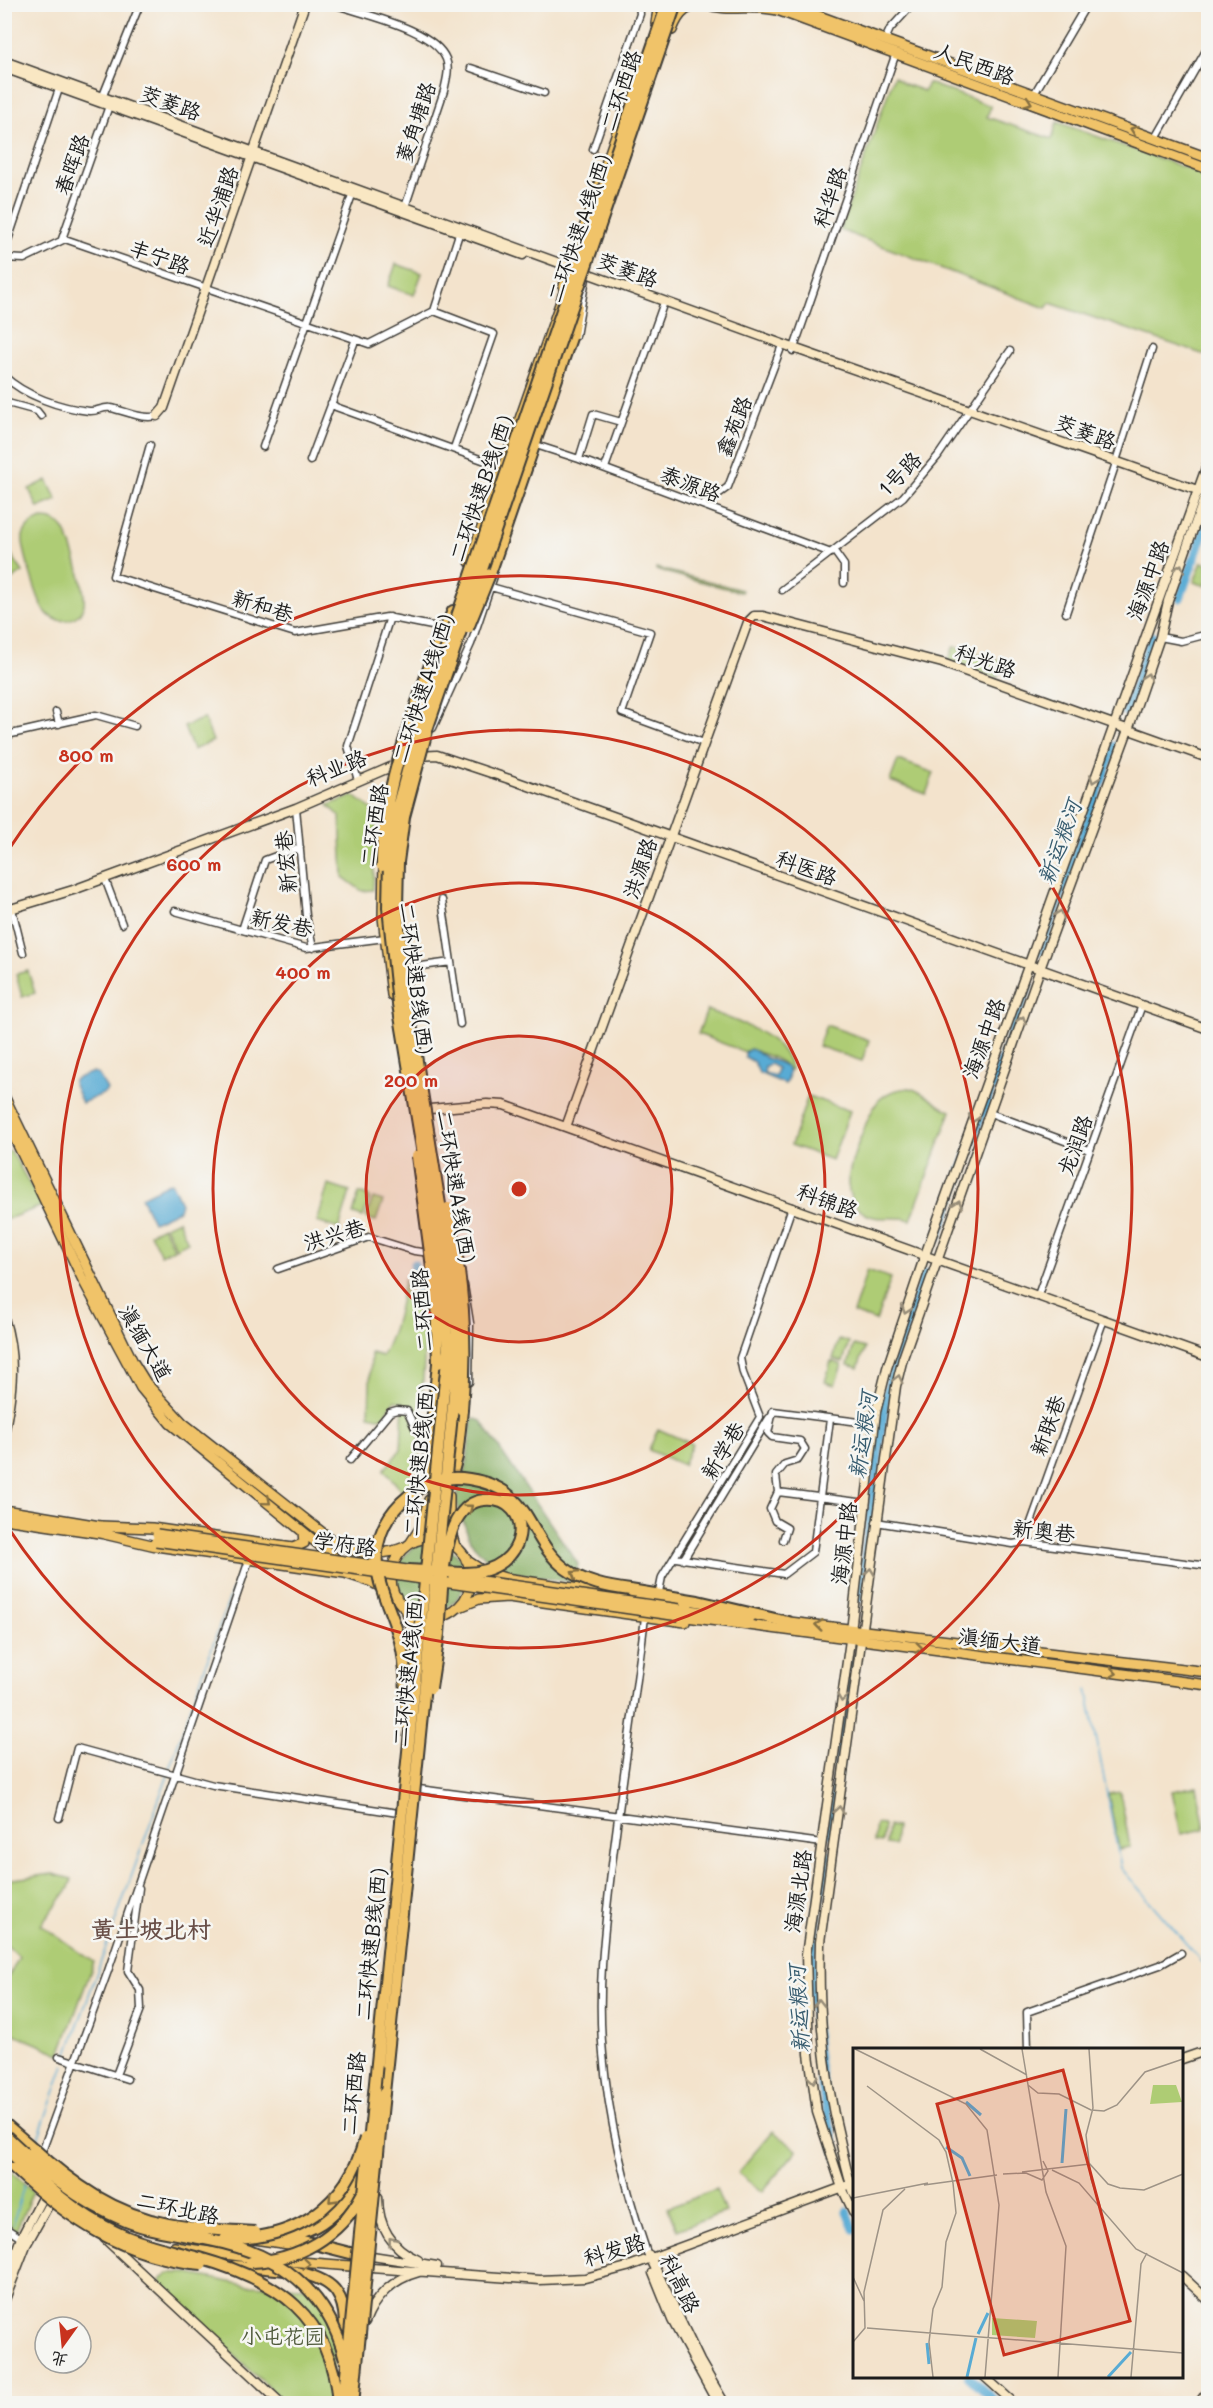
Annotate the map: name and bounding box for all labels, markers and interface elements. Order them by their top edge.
street label: 人民西路 [931,36,1019,90]
street label: 二环西路 [594,46,646,134]
street label: 菱角塘路 [389,78,441,166]
street label: 茭菱路 [137,79,205,125]
one-way arrow [1022,95,1033,107]
one-way arrow [1129,125,1140,138]
street label: 春晖路 [48,130,94,198]
street label: 二环快速A线(西) [540,150,616,306]
street label: 近华浦路 [191,162,243,250]
street label: 科华路 [806,163,852,231]
street label: 丰宁路 [126,233,194,279]
street label: 茭菱路 [594,246,662,292]
street label: 鑫苑路 [709,392,757,460]
street label: 茭菱路 [1052,408,1120,454]
street label: 二环快速B线(西) [442,411,518,565]
street label: 1号路 [871,445,927,501]
street label: 泰源路 [657,459,725,507]
street label: 海源中路 [1120,536,1174,624]
one-way arrow [1172,563,1185,574]
street label: 新和巷 [229,583,297,627]
street label: 二环快速A线(西) [385,610,459,766]
street label: 科光路 [952,637,1020,683]
one-way arrow [1139,672,1152,683]
text: 800 m [58,743,114,767]
street label: 科业路 [302,743,370,791]
one-way arrow [1089,773,1102,784]
street label: 二环西路 [353,781,393,869]
water label: 新运粮河 [1030,793,1089,888]
street label: 新宏巷 [269,829,301,895]
street label: 洪源路 [616,834,662,902]
street label: 科医路 [773,844,841,890]
text: 600 m [167,852,221,876]
street label: 二环快速B线(西) [394,900,440,1056]
street label: 新发巷 [248,902,316,942]
one-way arrow [1053,909,1066,920]
text: 400 m [275,960,331,984]
street label: 海源中路 [956,994,1010,1082]
one-way arrow [1015,1015,1028,1026]
text: 200 m [384,1068,438,1092]
street label: 二环快速A线(西) [432,1107,482,1265]
street label: 龙润路 [1051,1111,1097,1179]
one-way arrow [968,1113,981,1123]
street label: 科锦路 [794,1177,862,1223]
centre of rings [509,1179,529,1199]
one-way arrow [950,1199,963,1210]
street label: 洪兴巷 [300,1212,368,1256]
street label: 二环西路 [405,1267,437,1353]
street label: 滇缅大道 [113,1299,179,1385]
one-way arrow [901,1304,914,1315]
one-way arrow [890,1374,903,1384]
street label: 二环快速B线(西) [397,1382,439,1538]
water label: 新运粮河 [842,1386,883,1481]
street label: 新联巷 [1024,1391,1070,1459]
street label: 新学巷 [694,1416,750,1484]
one-way arrow [260,1494,271,1505]
street label: 海源中路 [824,1500,862,1586]
one-way arrow [462,1504,473,1515]
street label: 新奥巷 [1011,1513,1077,1547]
street label: 学府路 [312,1525,378,1561]
one-way arrow [863,1568,875,1577]
one-way arrow [571,1570,581,1581]
street label: 二环快速A线(西) [385,1592,429,1748]
one-way arrow [815,1619,824,1632]
street label: 滇缅大道 [957,1621,1043,1659]
one-way arrow [915,1641,924,1654]
one-way arrow [1108,1666,1117,1678]
one-way arrow [836,1693,848,1703]
one-way arrow [832,1805,844,1814]
street label: 海源北路 [778,1848,816,1934]
street label: 二环快速B线(西) [349,1866,391,2022]
district label: 黄土坡北村 [91,1913,211,1944]
water label: 新运粮河 [781,1961,815,2054]
one-way arrow [813,1999,825,2008]
inset map [853,2048,1183,2378]
street label: 二环西路 [334,2050,370,2136]
one-way arrow [806,2074,818,2084]
street label: 二环北路 [134,2185,222,2229]
one-way arrow [329,2192,340,2203]
street label: 科发路 [580,2227,648,2271]
one-way arrow [389,2237,400,2248]
street label: 科高路 [655,2249,707,2317]
one-way arrow [303,2257,312,2270]
north arrow [33,2315,93,2375]
park label: 小屯花园 [241,2322,325,2349]
text: 北 [49,2348,69,2372]

